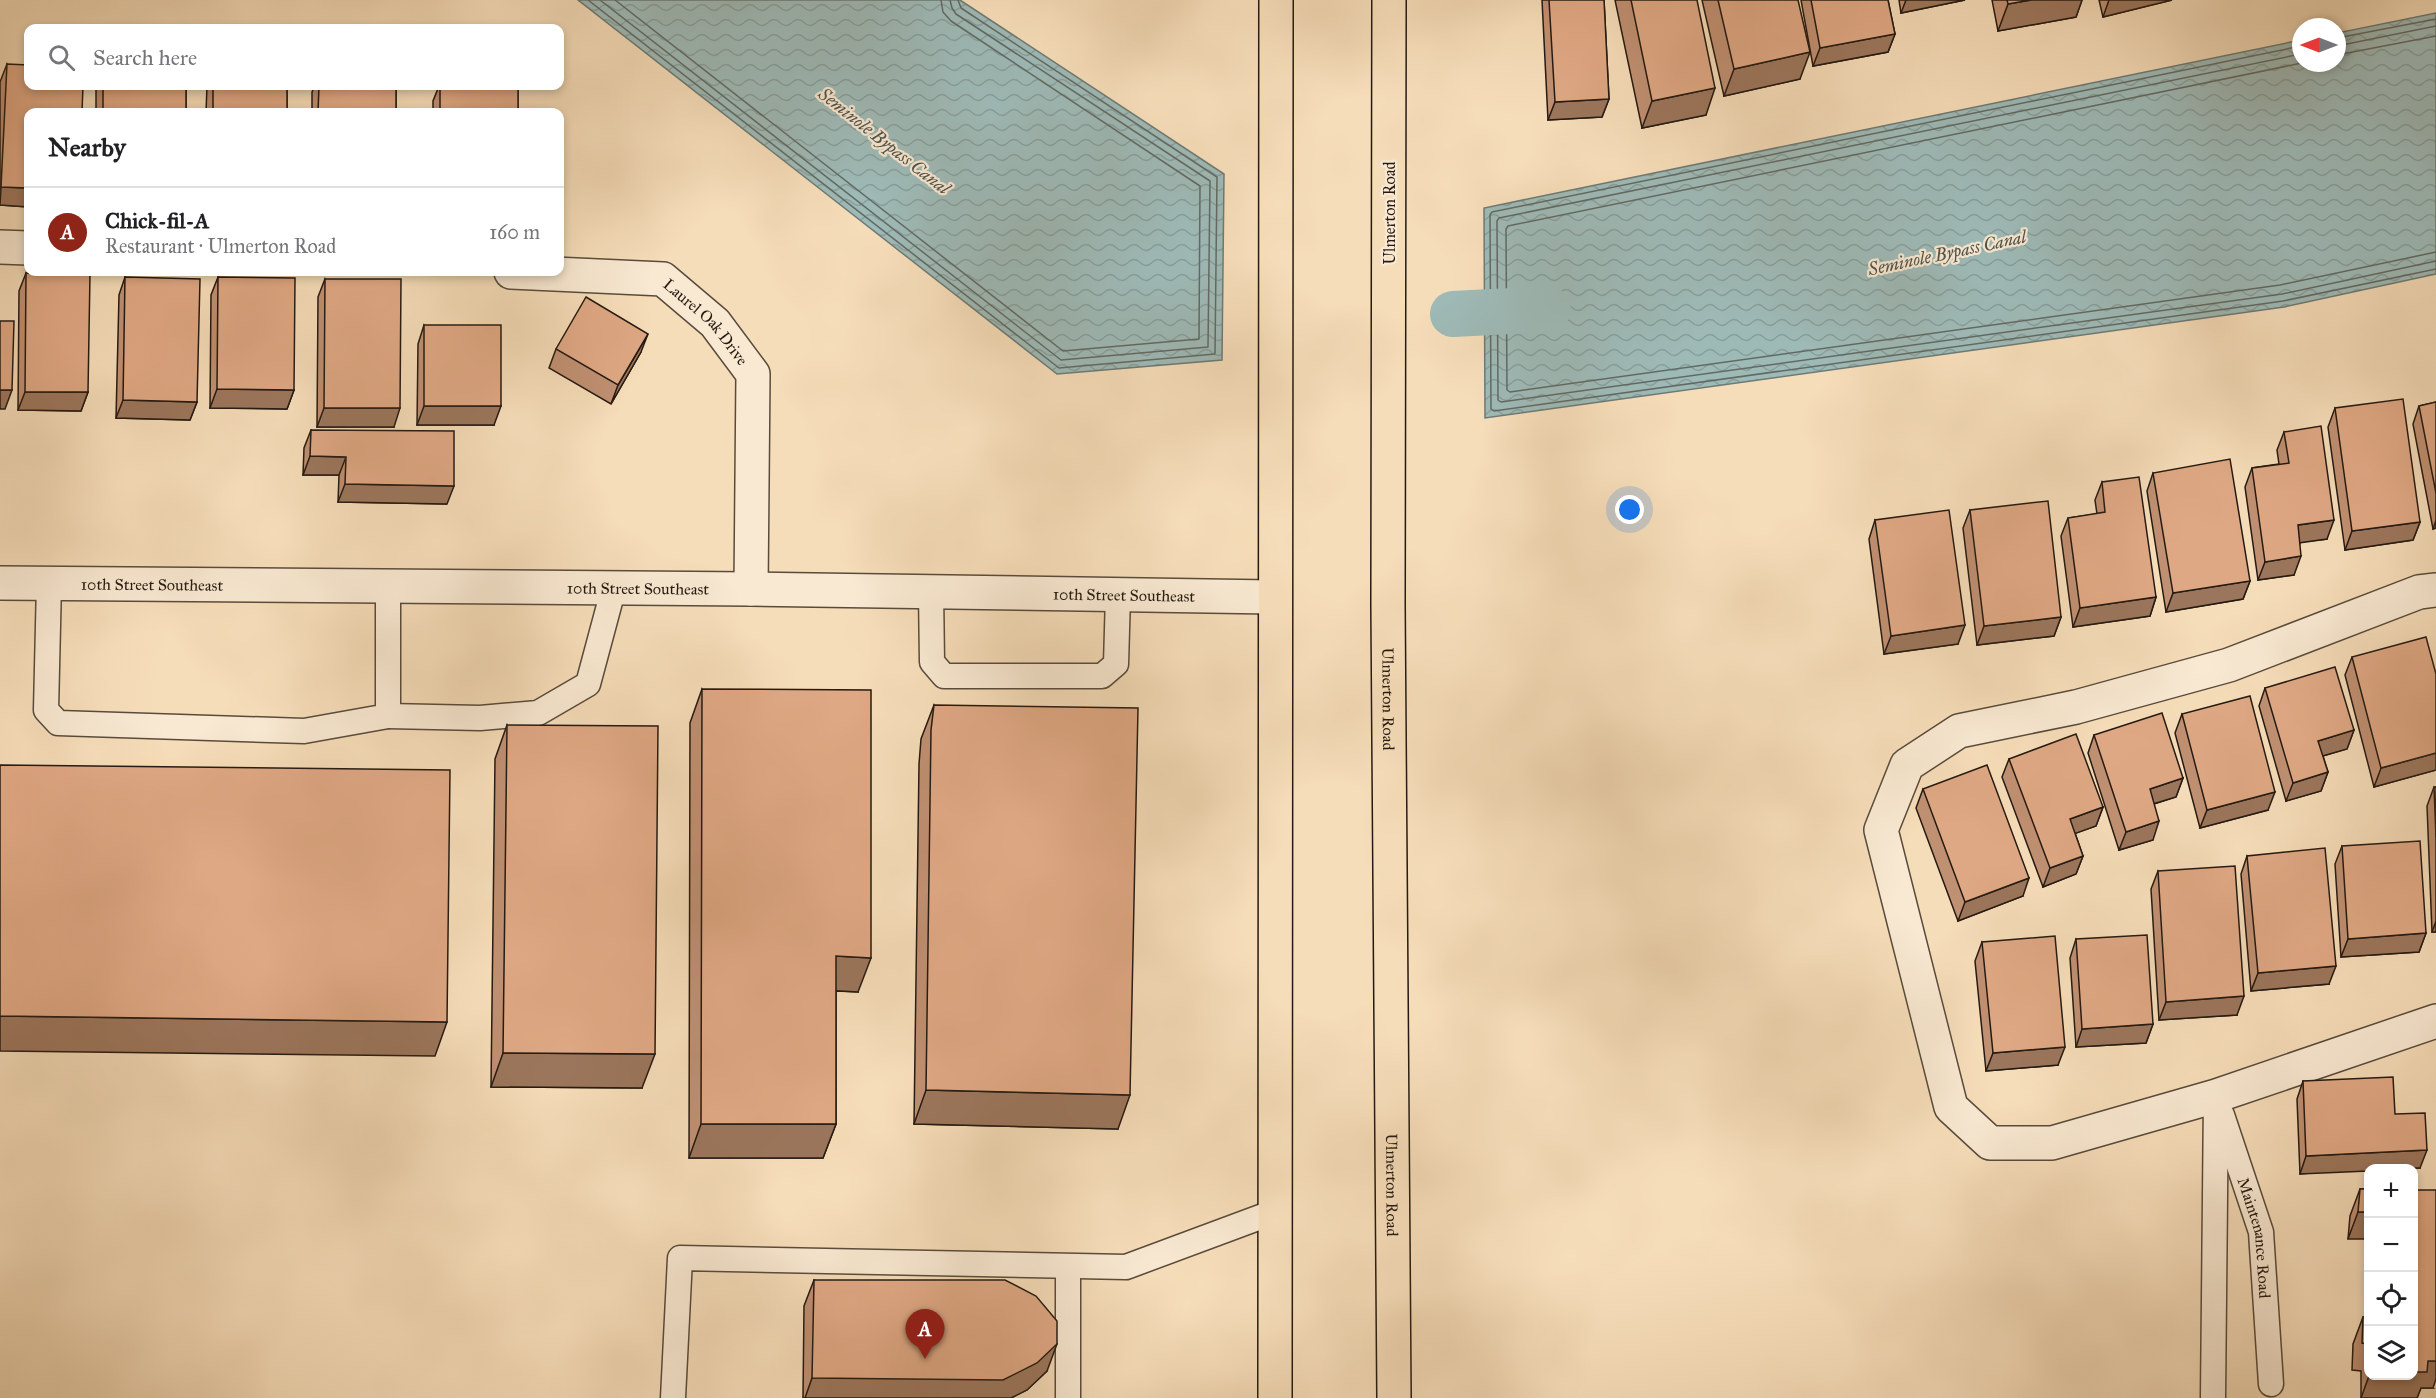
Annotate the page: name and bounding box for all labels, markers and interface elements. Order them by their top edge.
north arrow [2292,18,2346,72]
search box [24,24,564,90]
icon: search [45,41,78,74]
text: Search here [93,44,197,71]
water label: Seminole Bypass Canal [812,82,956,201]
text: Nearby [48,131,126,163]
street label: Ulmerton Road [1380,161,1399,265]
text: Chick-fil-A [105,207,209,234]
text: A [61,220,74,244]
text: 160 m [489,220,540,244]
water label: Seminole Bypass Canal [1865,225,2030,282]
text: Restaurant · Ulmerton Road [105,234,336,258]
street label: Laurel Oak Drive [659,274,752,369]
your location [1615,495,1644,524]
street label: 10th Street Southeast [81,575,224,595]
street label: 10th Street Southeast [567,579,709,599]
street label: 10th Street Southeast [1053,585,1195,606]
street label: Ulmerton Road [1378,647,1398,751]
street label: Ulmerton Road [1382,1133,1402,1237]
map controls [2364,1164,2418,1380]
button: + [2364,1164,2418,1218]
street label: Maintenance Road [2233,1175,2274,1299]
button: − [2364,1218,2418,1272]
button: locate [2364,1272,2418,1326]
pin: A [906,1310,944,1359]
button: layers [2364,1326,2418,1380]

